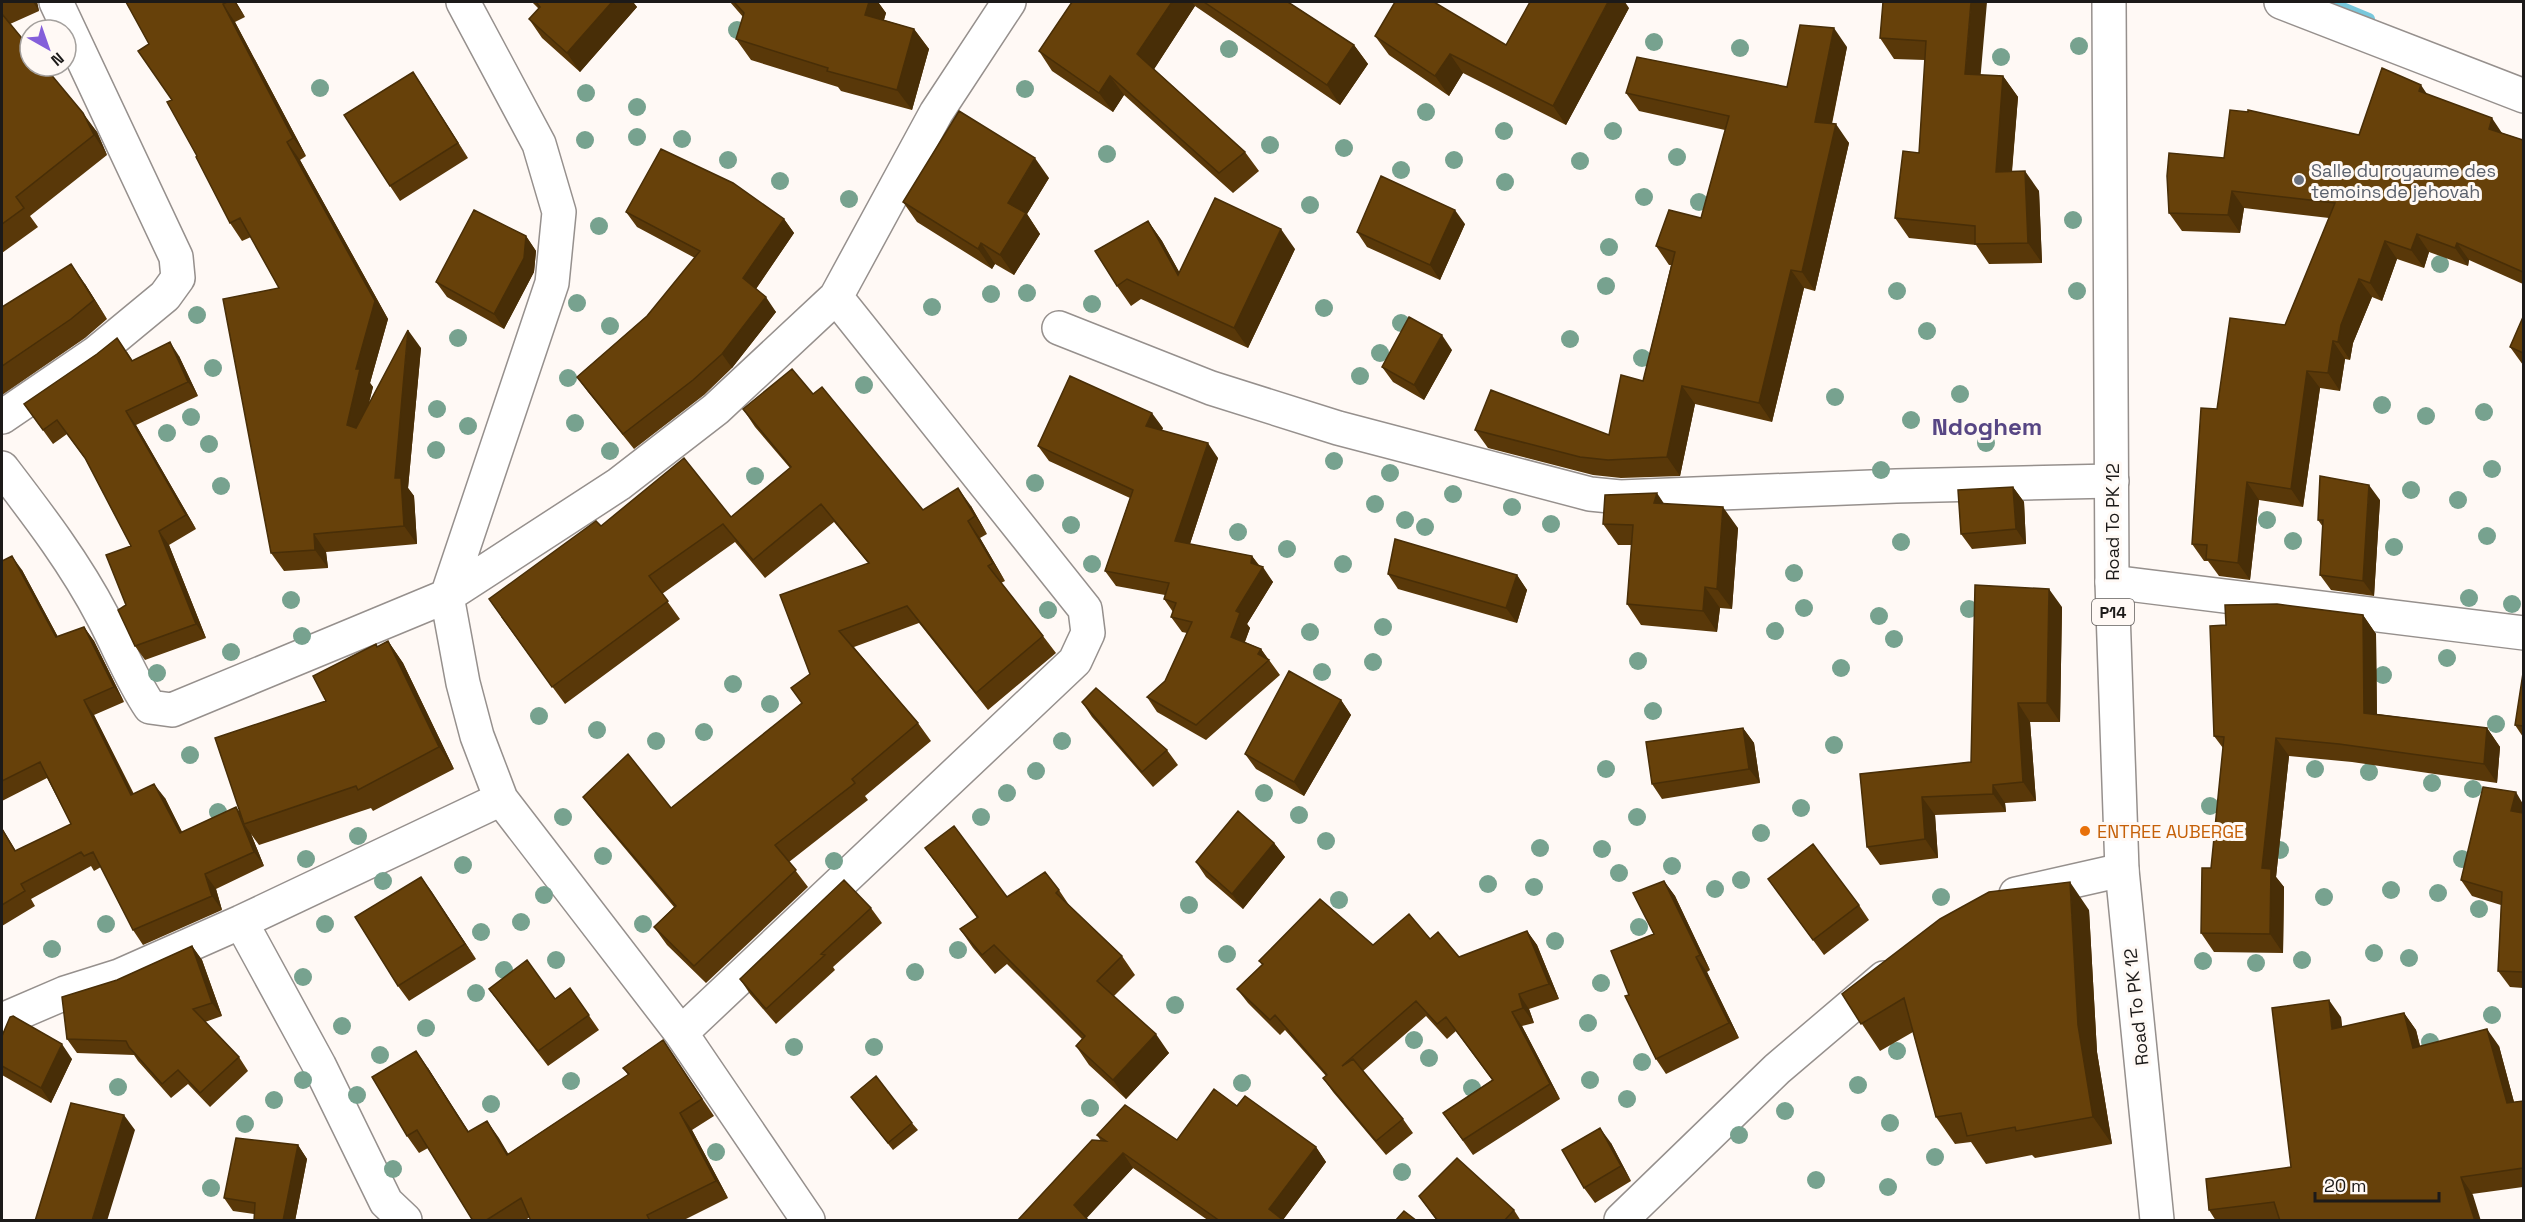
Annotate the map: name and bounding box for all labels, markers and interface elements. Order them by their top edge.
north arrow [18,18,78,78]
text: N [46,48,68,71]
place label: Salle du royaume des temoins de jehovah [2311,159,2496,203]
marker: Salle du royaume des temoins de jehovah [2292,173,2306,187]
district label: Ndoghem [1932,411,2042,442]
street label: Road To PK 12 [2101,463,2124,581]
road number: P14 [2092,599,2134,625]
place label: ENTREE AUBERGE [2097,820,2244,843]
marker: ENTREE AUBERGE [2078,824,2092,838]
street label: Road To PK 12 [2118,947,2154,1067]
scale bar [2315,1165,2440,1203]
text: 20 m [2324,1174,2367,1197]

